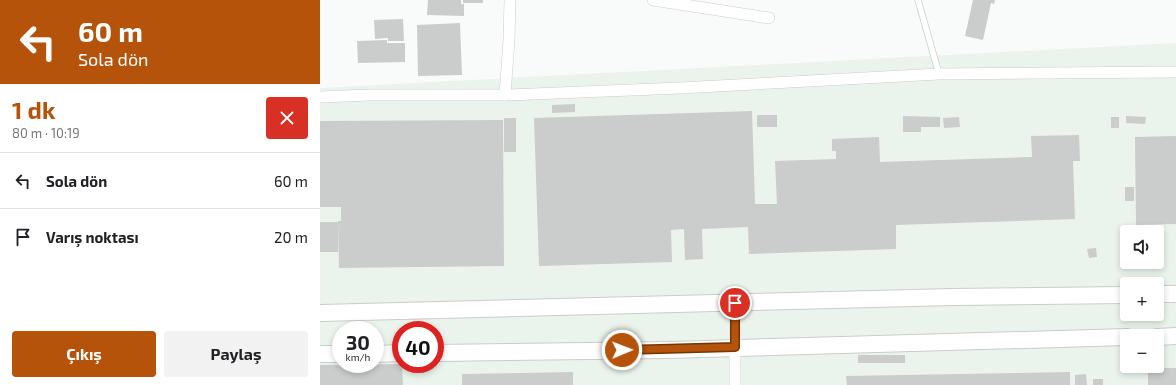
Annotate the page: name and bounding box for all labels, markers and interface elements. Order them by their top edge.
text: 60 m [78,14,143,48]
icon: left [12,16,64,68]
text: Sola dön [78,48,149,70]
text: 1 dk [12,95,55,124]
button: close [266,97,308,139]
text: 80 m · 10:19 [12,125,80,141]
icon: left [12,170,34,192]
text: Sola dön [46,172,107,190]
text: 60 m [274,172,308,190]
map controls [1120,225,1164,373]
button: sound [1120,225,1164,269]
icon: arrive [12,226,34,248]
text: Varış noktası [46,228,139,246]
text: 20 m [274,228,308,246]
button: + [1120,277,1164,321]
pin [718,286,752,320]
icon: arrive [724,292,746,314]
speed limit sign: 40 [392,321,444,373]
position arrow [601,329,643,371]
button: − [1120,329,1164,373]
text: 30 [346,330,370,354]
button: Çıkış [12,331,156,377]
button: Paylaş [164,331,308,377]
text: km/h [346,351,370,363]

